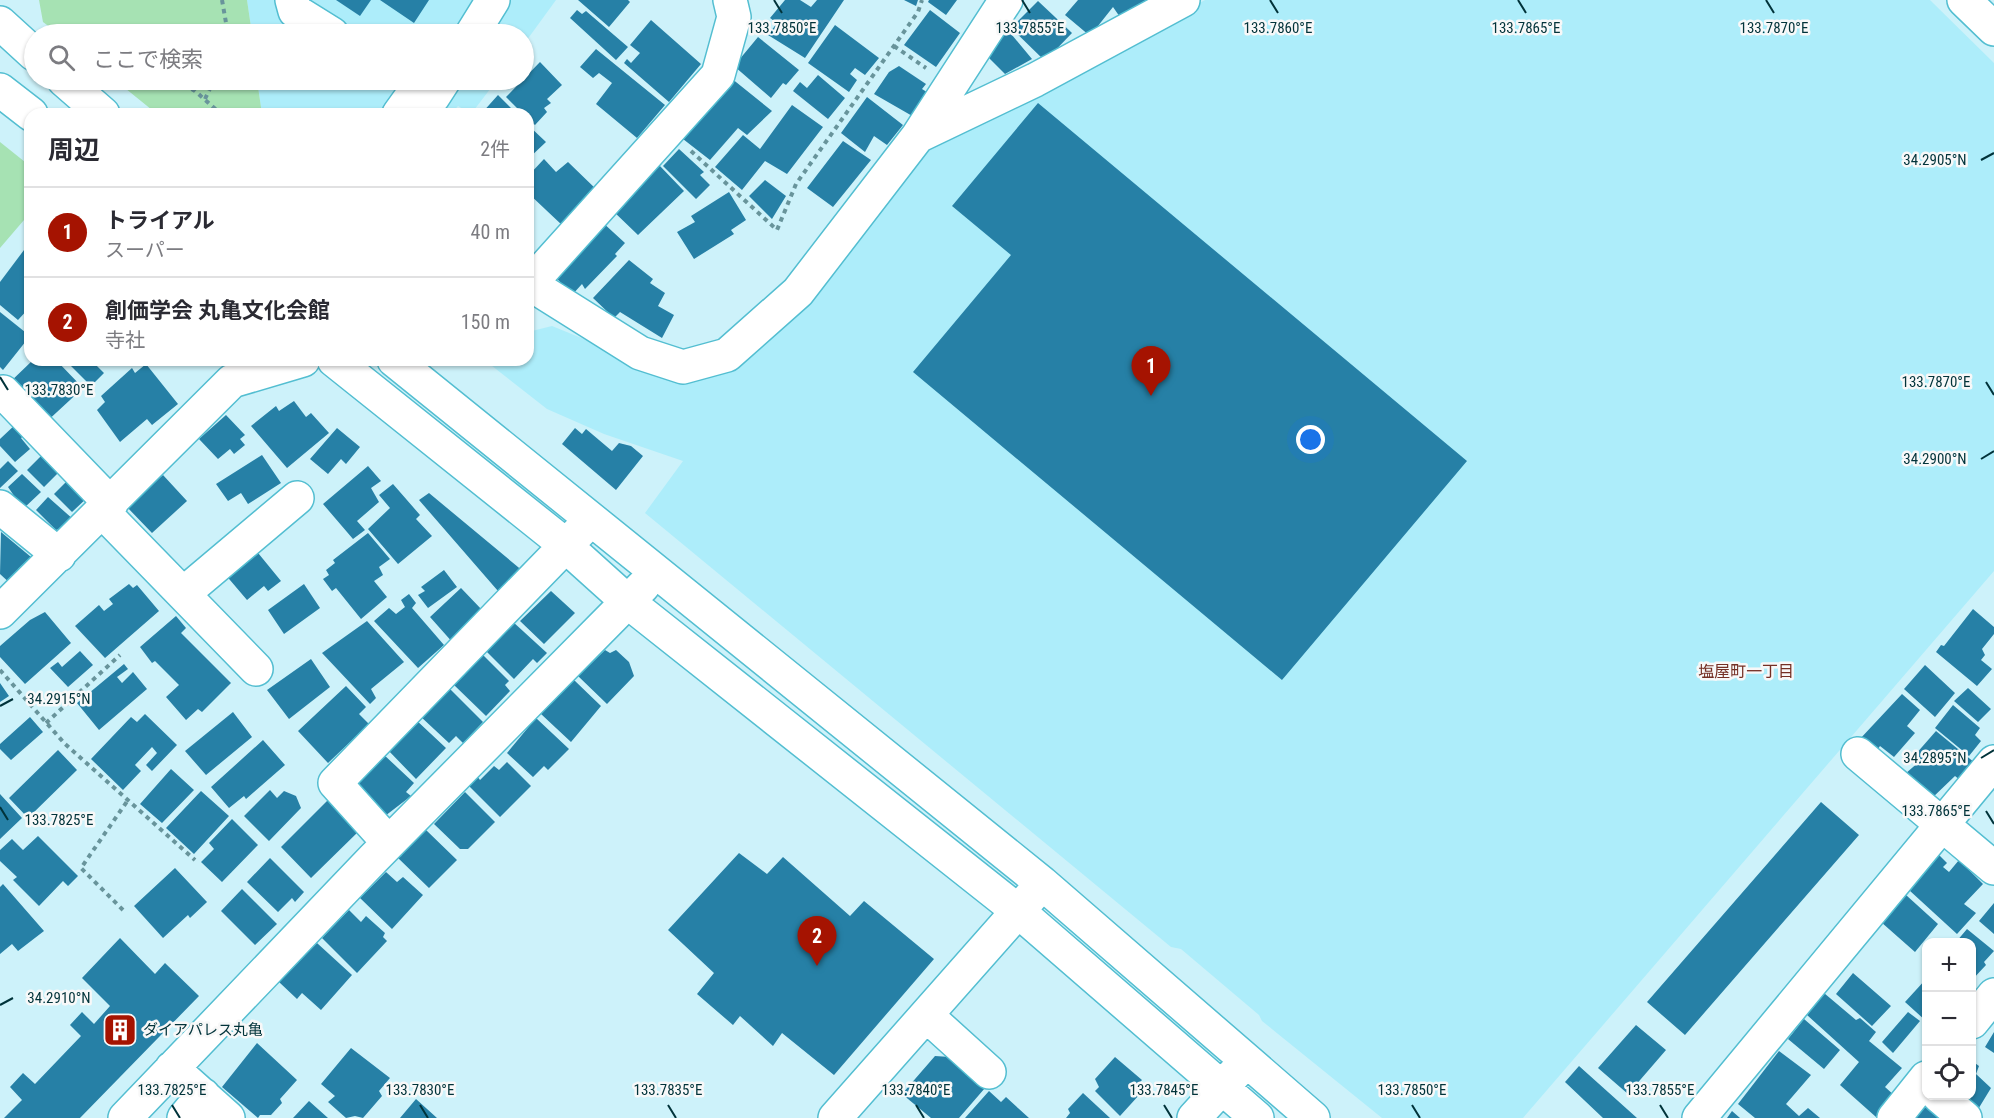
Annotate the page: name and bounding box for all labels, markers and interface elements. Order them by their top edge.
text: 133.7850°E [748,19,816,37]
text: 133.7855°E [996,19,1064,37]
text: 133.7860°E [1244,19,1312,37]
text: 133.7865°E [1492,19,1560,37]
text: 133.7870°E [1740,19,1808,37]
search box [24,24,534,90]
icon: search [45,41,78,74]
text: ここで検索 [93,47,203,72]
text: 周辺 [48,135,100,165]
text: 2件 [480,137,510,161]
text: 34.2905°N [1903,151,1967,169]
text: トライアル [105,208,215,233]
text: 1 [62,220,73,244]
text: 40 m [471,220,510,244]
text: スーパー [105,238,185,262]
text: 創価学会 丸亀文化会館 [105,298,330,323]
text: 2 [62,310,73,334]
text: 150 m [461,310,510,334]
text: 寺社 [105,328,145,352]
pin: 1 [1132,346,1170,396]
text: 133.7870°E [1902,373,1970,391]
text: 133.7830°E [25,381,93,399]
your location [1296,425,1325,454]
text: 34.2900°N [1903,450,1967,468]
district label: 塩屋町一丁目 [1698,662,1794,681]
text: 34.2915°N [27,690,91,708]
text: 34.2895°N [1903,749,1967,767]
text: 133.7865°E [1902,802,1970,820]
text: 133.7825°E [25,811,93,829]
pin: 2 [798,916,836,966]
map controls [1922,938,1976,1100]
button: + [1922,938,1976,992]
text: 34.2910°N [27,989,91,1007]
button: − [1922,992,1976,1046]
building icon: ダイアパレス丸亀 [102,1012,138,1048]
place label: ダイアパレス丸亀 [143,1021,263,1039]
button: locate [1922,1046,1976,1100]
text: 133.7825°E [138,1081,206,1099]
text: 133.7830°E [386,1081,454,1099]
text: 133.7835°E [634,1081,702,1099]
text: 133.7840°E [882,1081,950,1099]
text: 133.7845°E [1130,1081,1198,1099]
text: 133.7850°E [1378,1081,1446,1099]
text: 133.7855°E [1626,1081,1694,1099]

